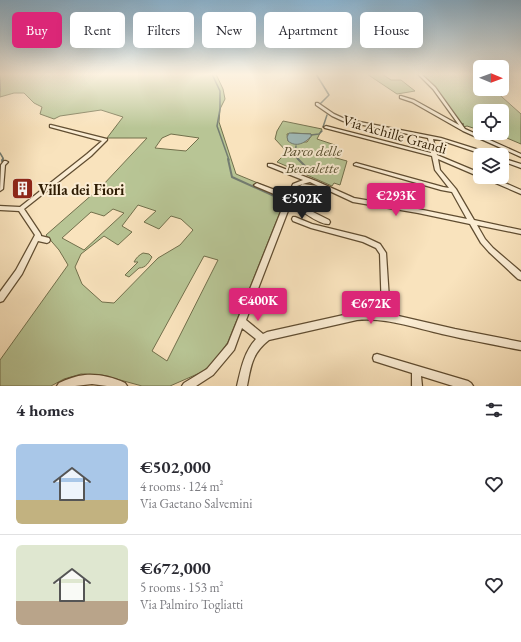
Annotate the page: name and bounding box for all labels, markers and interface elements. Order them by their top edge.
chip: Buy [12,12,62,48]
chip: Rent [70,12,125,48]
chip: Filters [133,12,194,48]
chip: New [202,12,256,48]
chip: Apartment [264,12,352,48]
chip: House [360,12,423,48]
north arrow [473,60,509,96]
map controls [473,60,509,184]
button: locate [473,104,509,140]
street label: Via Achille Grandi [341,110,450,158]
park label: Parco delle Beccalette [282,141,343,177]
button: layers [473,148,509,184]
building icon: Villa dei Fiori [9,176,35,202]
place label: Villa dei Fiori [38,180,125,199]
pin: €293K [368,183,424,217]
pin: €502K [274,186,330,220]
text: €293K [376,187,416,204]
text: €502K [282,190,322,207]
pin: €400K [230,288,286,322]
pin: €672K [343,291,399,325]
text: €400K [238,292,278,309]
text: €672K [351,295,391,312]
text: 4 homes [16,399,74,421]
icon: filters [483,399,505,421]
text: €502,000 [140,456,211,478]
icon: home [48,460,96,508]
icon: heart [483,473,505,495]
text: 4 rooms · 124 m² [140,478,224,495]
text: Via Gaetano Salvemini [140,495,253,512]
text: €672,000 [140,557,211,579]
icon: home [48,561,96,609]
icon: heart [483,574,505,596]
text: 5 rooms · 153 m² [140,579,224,596]
text: Via Palmiro Togliatti [140,596,243,613]

